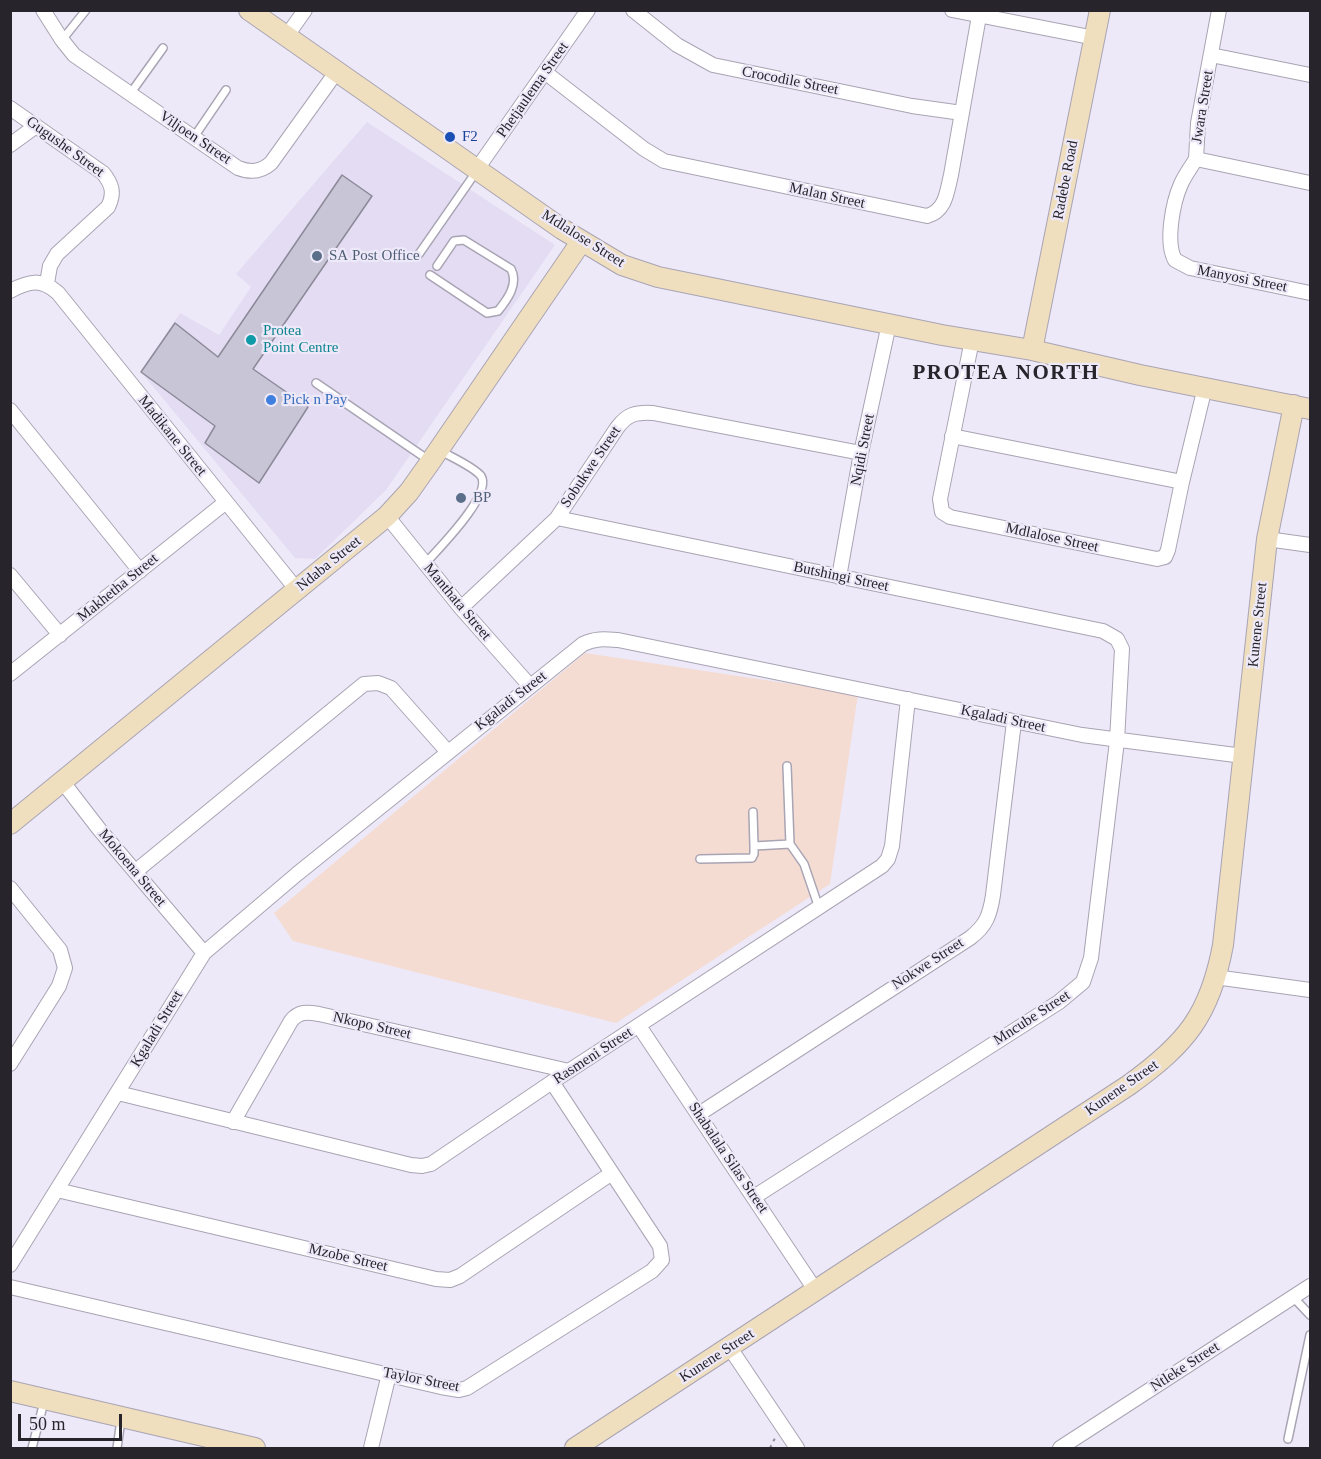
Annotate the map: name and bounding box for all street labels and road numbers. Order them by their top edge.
street label: Phetjaulema Street [493,39,573,141]
street label: Crocodile Street [740,63,840,99]
street label: Jwara Street [1188,69,1218,145]
street label: Viljoen Street [156,107,234,169]
street label: Gugushe Street [22,113,108,181]
street label: Radebe Road [1049,139,1083,221]
street label: Malan Street [787,179,867,213]
street label: Mdlalose Street [538,206,628,272]
street label: Manyosi Street [1196,261,1288,297]
street label: Madikane Street [134,392,210,480]
street label: Nqidi Street [847,412,879,488]
street label: Sobukwe Street [557,423,625,511]
street label: Mdlalose Street [1004,519,1100,557]
street label: Ndaba Street [293,532,365,596]
street label: Makhetha Street [74,550,162,626]
street label: Butshingi Street [792,558,890,596]
street label: Manthata Street [419,560,495,644]
street label: Kunene Street [1245,582,1271,668]
street label: Kgaladi Street [471,667,551,735]
street label: Kgaladi Street [959,701,1047,737]
street label: Mokoena Street [94,826,170,910]
street label: Nokwe Street [889,934,967,994]
street label: Kgaladi Street [127,987,187,1071]
street label: Mncube Street [990,987,1074,1049]
street label: Nkopo Street [331,1008,413,1044]
street label: Rasmeni Street [550,1024,636,1088]
street label: Kunene Street [1082,1056,1162,1120]
street label: Shabalala Silas Street [684,1099,772,1217]
street label: Mzobe Street [307,1240,389,1276]
street label: Kunene Street [676,1325,758,1387]
street label: Ntleke Street [1147,1338,1223,1396]
street label: Taylor Street [381,1364,461,1396]

